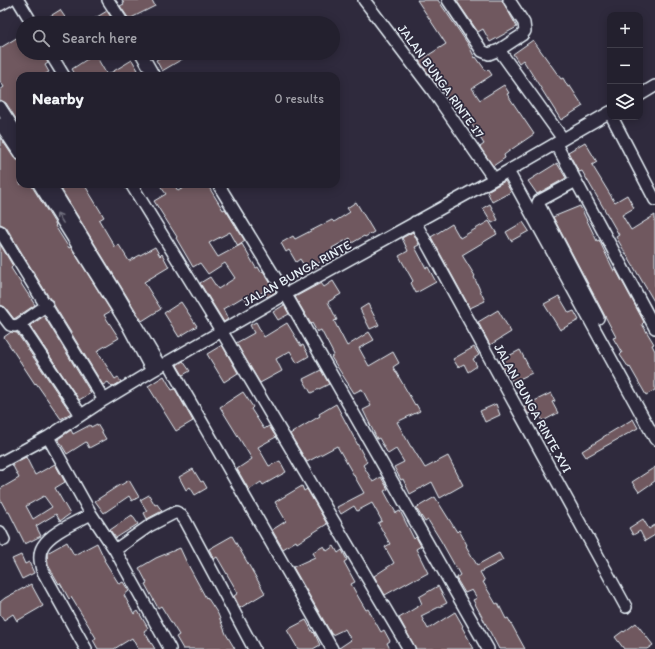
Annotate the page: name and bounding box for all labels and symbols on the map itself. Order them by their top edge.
street label: JALAN BUNGA RINTE 17 [395,21,488,141]
one-way arrow [56,212,64,223]
street label: JALAN BUNGA RINTE [240,237,354,309]
street label: JALAN BUNGA RINTE XVI [491,341,575,475]

